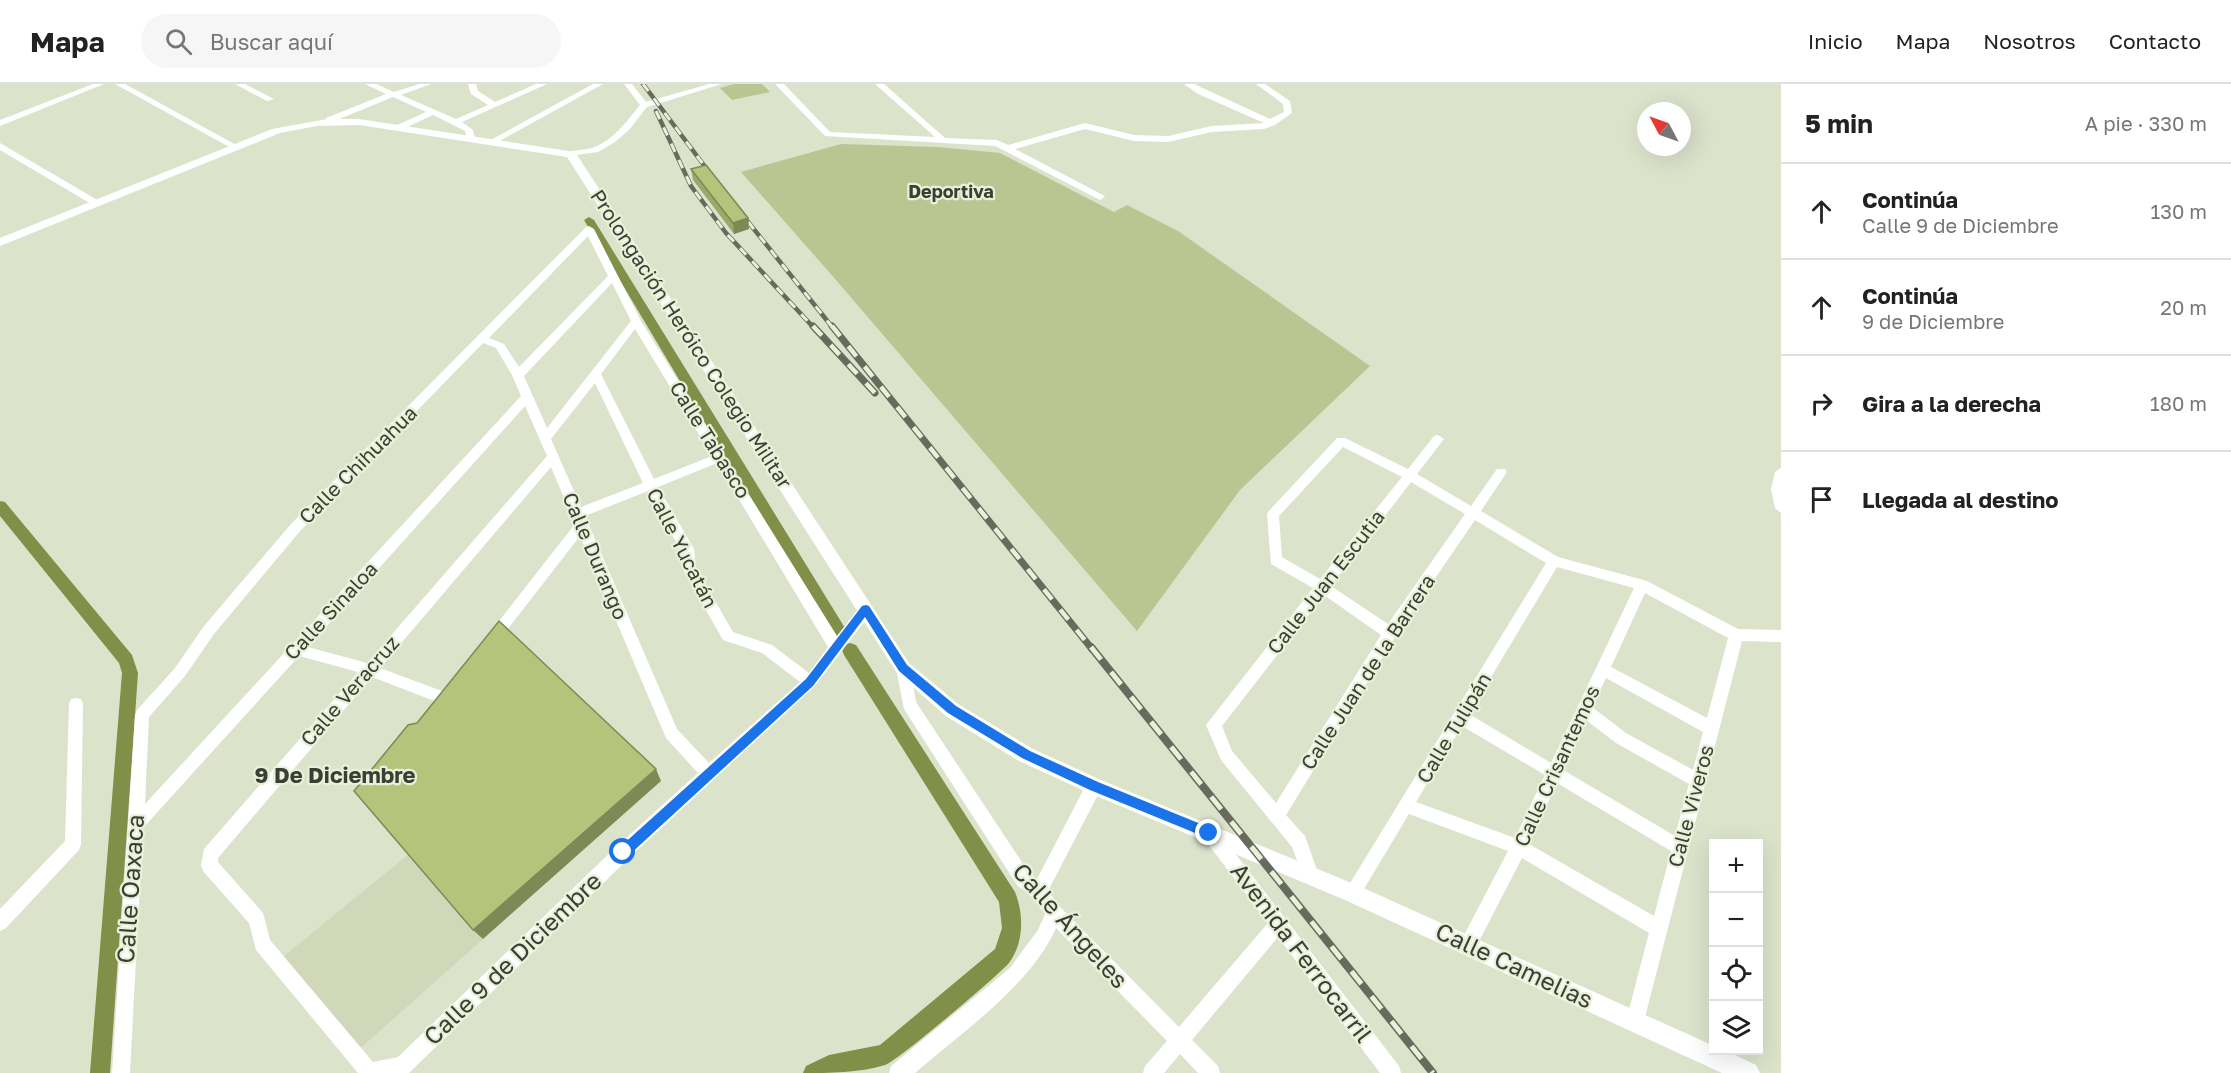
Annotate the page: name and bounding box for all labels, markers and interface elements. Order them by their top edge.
search box [141,14,561,68]
text: Mapa [30,25,105,58]
icon: search [162,25,195,58]
text: Buscar aquí [210,28,333,55]
text: Inicio [1808,28,1863,54]
text: Mapa [1896,28,1950,54]
text: Nosotros [1983,28,2076,54]
text: Contacto [2109,28,2201,54]
north arrow [1637,102,1691,156]
text: 5 min [1805,108,1873,139]
text: A pie · 330 m [2085,111,2207,135]
district label: Deportiva [908,180,994,202]
street label: Prolongación Heróico Colegio Militar [586,185,798,493]
text: Continúa [1862,186,1958,213]
icon: ahead [1805,195,1838,228]
text: 130 m [2151,199,2207,223]
text: Calle 9 de Diciembre [1862,213,2059,237]
text: Continúa [1862,282,1958,309]
icon: ahead [1805,291,1838,324]
text: 20 m [2160,295,2207,319]
text: 9 de Diciembre [1862,309,2004,333]
street label: Calle Tabasco [665,377,756,502]
icon: right [1805,387,1838,420]
text: Gira a la derecha [1862,390,2041,417]
text: 180 m [2150,391,2207,415]
street label: Calle Chihuahua [293,400,421,528]
icon: arrive [1805,483,1838,516]
street label: Calle Yucatán [642,484,723,612]
text: Llegada al destino [1862,486,2059,513]
street label: Calle Durango [558,488,633,623]
street label: Calle Juan Escutia [1261,505,1389,658]
street label: Calle Sinaloa [279,556,382,664]
street label: Calle Juan de la Barrera [1295,569,1439,774]
street label: Calle Veracruz [295,630,404,750]
street label: Calle Tulipán [1411,668,1495,787]
street label: Calle Crisantemos [1508,681,1604,850]
street label: Calle Viveros [1662,742,1718,869]
district label: 9 De Diciembre [254,761,416,788]
street label: Calle Oaxaca [110,813,149,964]
route end [1195,819,1221,845]
route start [609,838,635,864]
map controls [1709,839,1763,1055]
button: + [1709,839,1763,893]
street label: Calle Ángeles [1007,856,1135,994]
street label: Avenida Ferrocarril [1225,857,1379,1048]
street label: Calle 9 de Diciembre [417,866,607,1050]
button: − [1709,893,1763,947]
street label: Calle Camelias [1431,916,1598,1014]
button: locate [1709,947,1763,1001]
button: layers [1709,1001,1763,1055]

